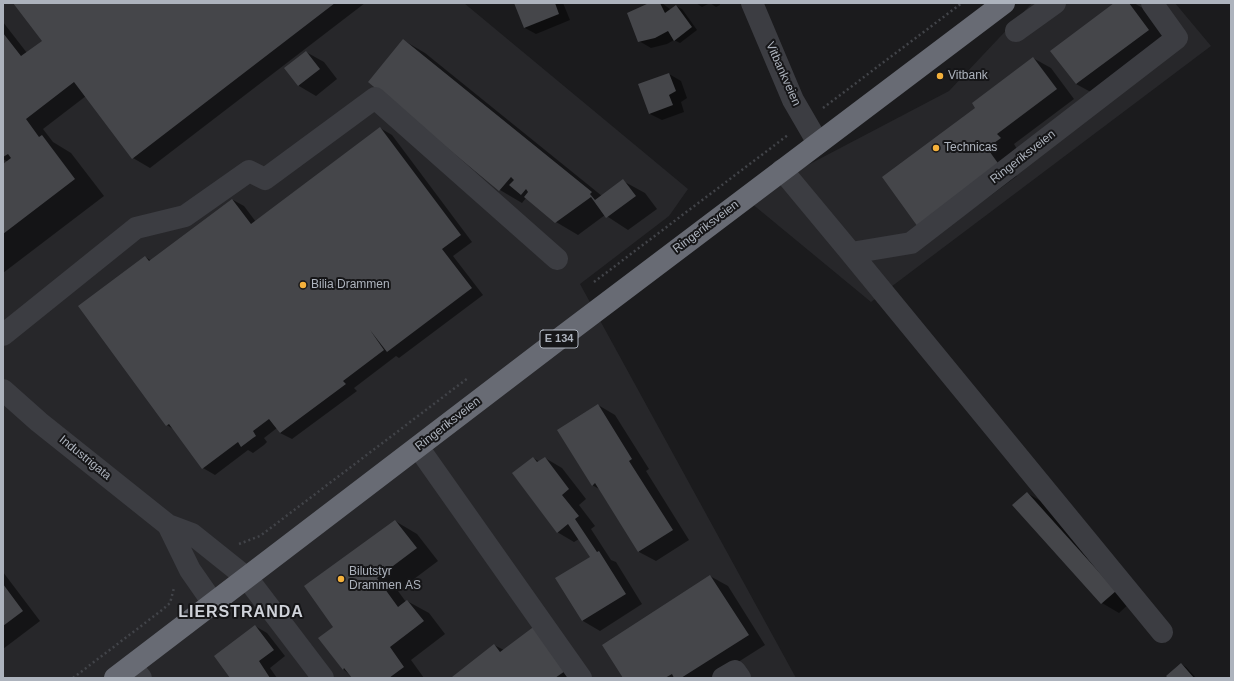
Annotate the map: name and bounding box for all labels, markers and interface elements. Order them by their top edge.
street label: Vitbankveien [762,40,804,108]
place label: Vitbank [948,69,988,83]
marker: Vitbank [935,71,945,81]
street label: Ringeriksveien [988,127,1058,187]
place label: Technicas [944,141,997,155]
marker: Technicas [931,143,941,153]
street label: Ringeriksveien [670,198,742,256]
place label: Bilia Drammen [311,278,390,292]
marker: Bilia Drammen [298,280,308,290]
road number: E 134 [540,330,578,348]
street label: Ringeriksveien [413,394,483,454]
street label: Industrigata [56,433,114,483]
place label: Bilutstyr Drammen AS [349,565,421,593]
marker: Bilutstyr Drammen AS [336,574,346,584]
district label: LIERSTRANDA [178,603,304,623]

